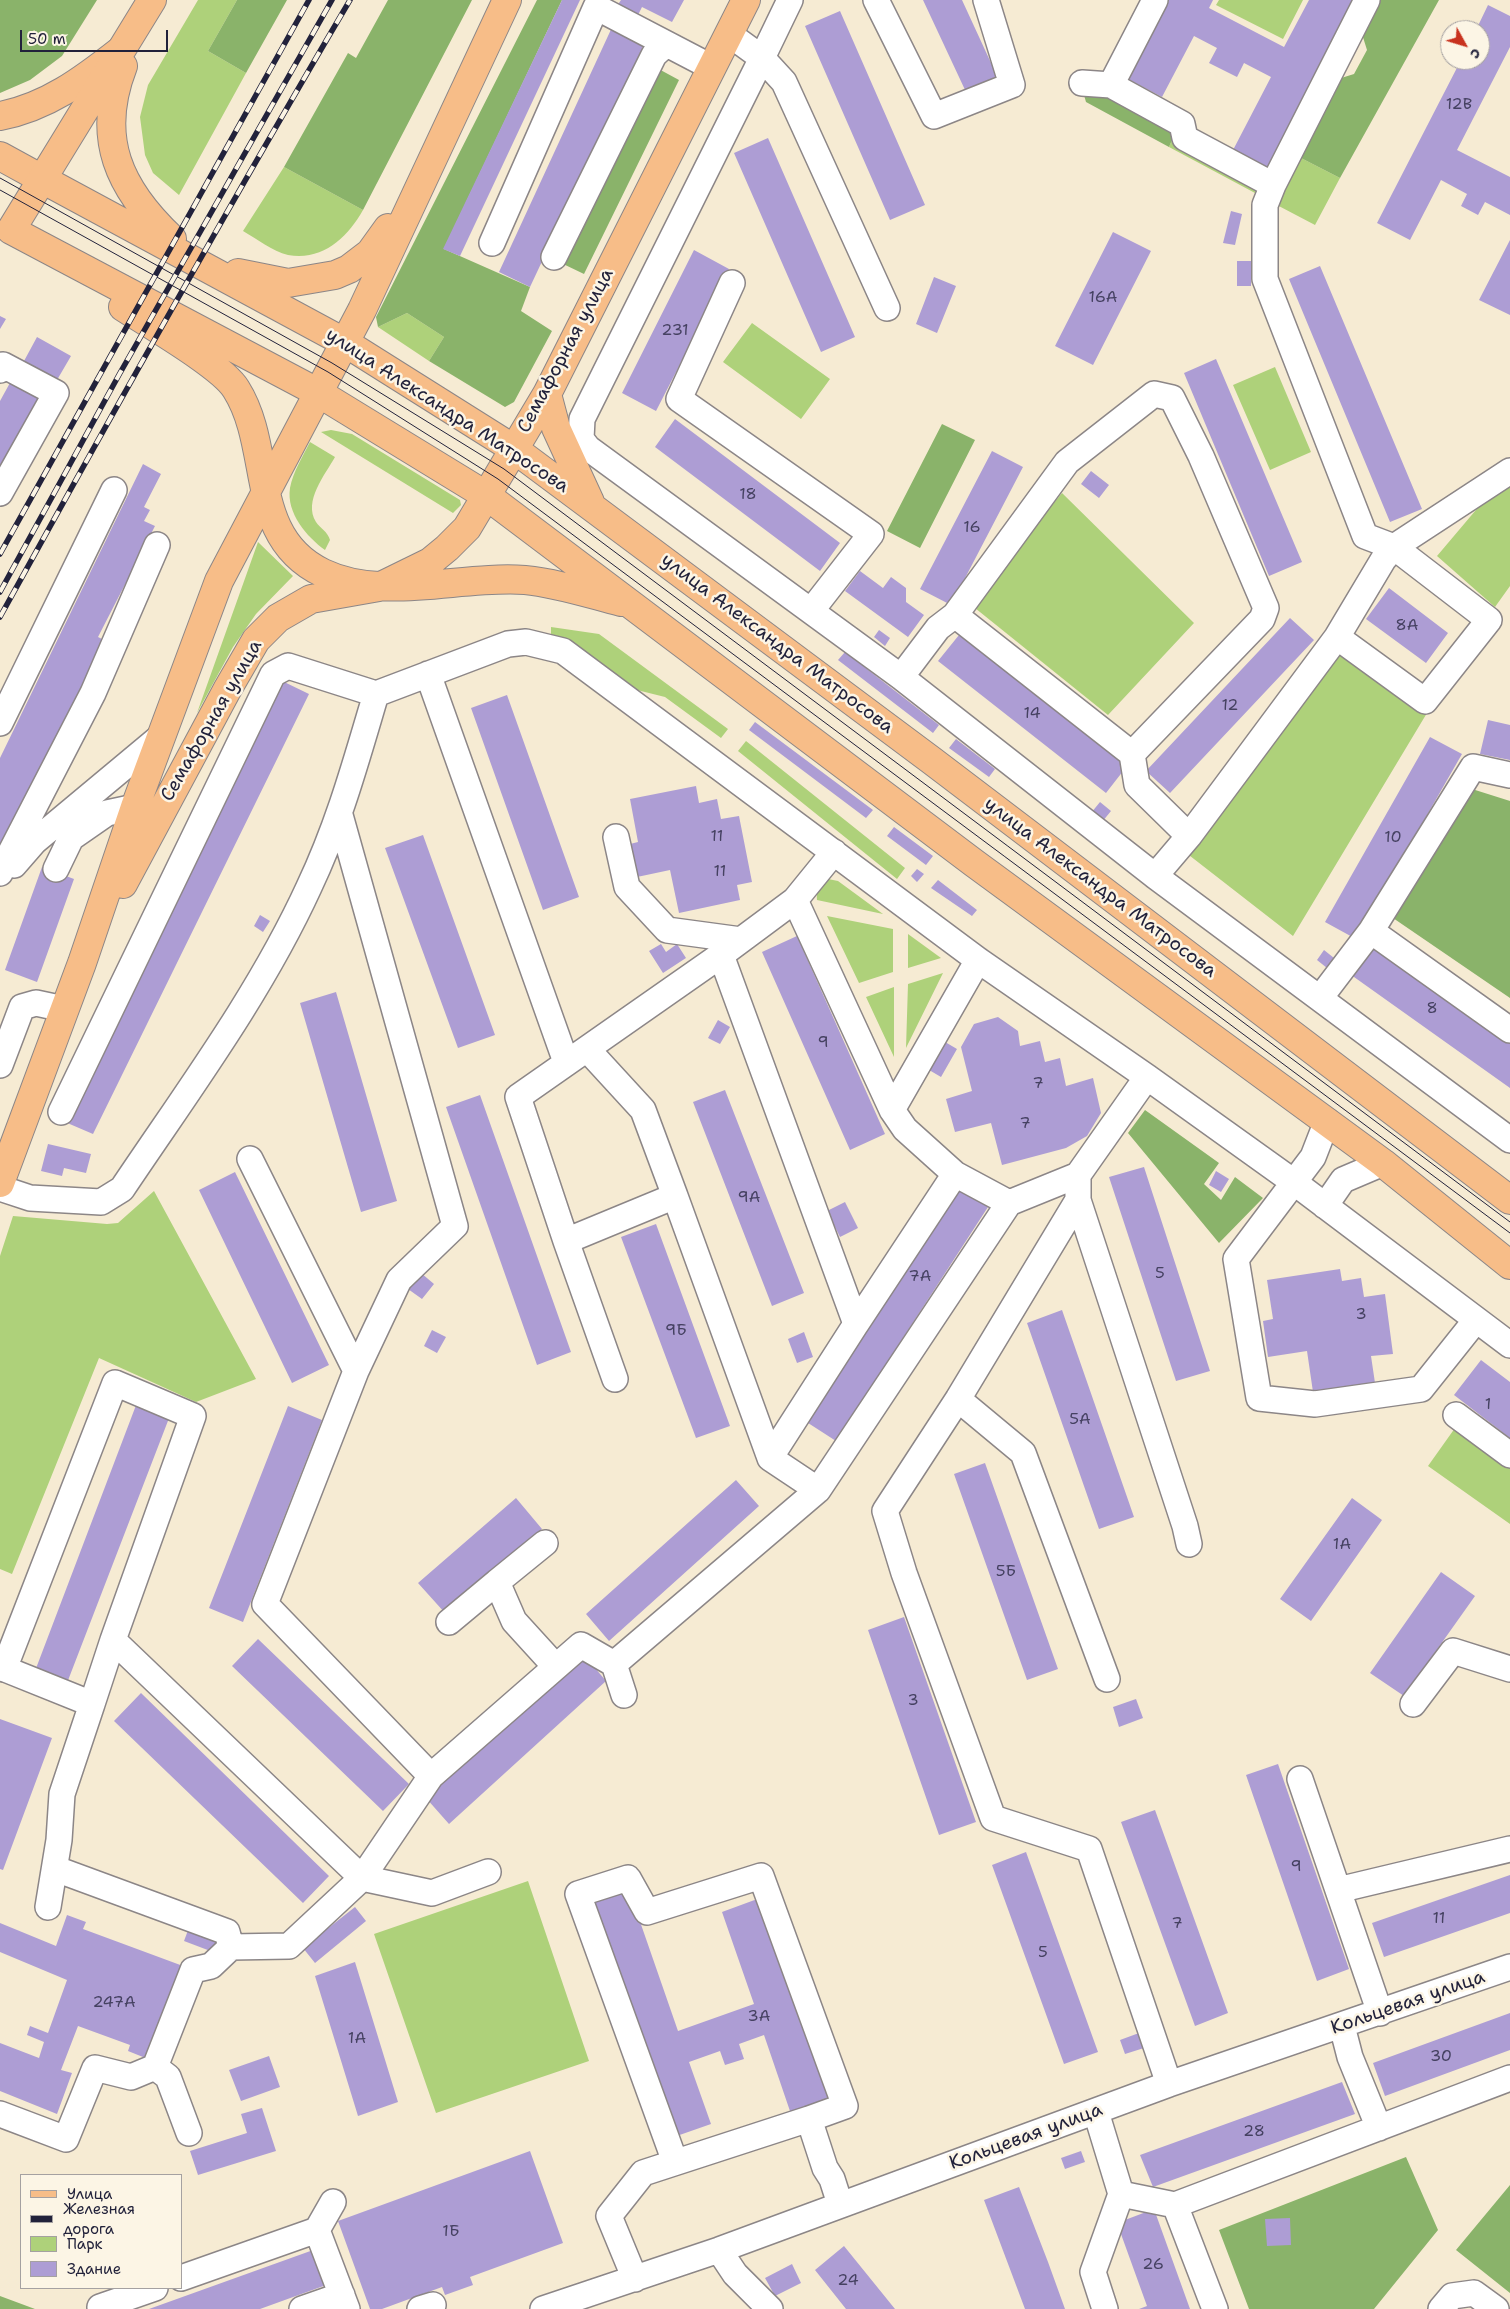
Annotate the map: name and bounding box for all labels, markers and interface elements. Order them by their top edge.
scale bar [22,20,170,52]
north arrow [1440,20,1490,70]
text: 50 m [28,29,66,49]
text: С [1466,45,1486,63]
house number: 12В [1446,95,1472,115]
street label: Семафорная улица [513,265,619,437]
house number: 16А [1089,288,1117,308]
house number: 231 [661,321,689,341]
street label: улица Александра Матросова [321,324,573,498]
house number: 18 [739,485,757,505]
house number: 16 [963,518,981,538]
street label: улица Александра Матросова [656,549,898,739]
house number: 8А [1396,616,1418,636]
street label: Семафорная улица [156,636,268,806]
house number: 12 [1221,696,1239,716]
house number: 14 [1023,704,1041,724]
street label: улица Александра Матросова [979,793,1221,983]
house number: 11 [711,827,723,847]
house number: 10 [1384,828,1402,848]
house number: 11 [714,862,726,882]
house number: 8 [1426,999,1438,1019]
house number: 9 [817,1033,829,1053]
house number: 7 [1032,1074,1044,1094]
house number: 7 [1019,1114,1031,1134]
house number: 9А [738,1188,760,1208]
house number: 5 [1155,1264,1165,1284]
house number: 7А [909,1267,931,1287]
house number: 3 [1355,1305,1367,1325]
house number: 9Б [665,1321,687,1341]
house number: 1 [1485,1395,1491,1415]
house number: 5А [1069,1410,1091,1430]
house number: 1А [1333,1535,1351,1555]
house number: 5Б [996,1562,1016,1582]
house number: 3 [907,1691,919,1711]
house number: 9 [1290,1857,1302,1877]
house number: 11 [1433,1909,1445,1929]
house number: 7 [1171,1914,1183,1934]
house number: 5 [1038,1943,1048,1963]
street label: Кольцевая улица [1328,1966,1488,2040]
house number: 247А [92,1993,136,2013]
house number: 3А [748,2007,770,2027]
house number: 1А [348,2029,366,2049]
house number: 30 [1430,2047,1452,2067]
street label: Кольцевая улица [946,2099,1106,2175]
house number: 28 [1243,2122,1265,2142]
legend [20,2174,182,2289]
text: Улица [67,2184,112,2204]
text: Железная дорога [63,2199,135,2239]
house number: 1Б [442,2222,460,2242]
text: Парк [67,2234,103,2254]
house number: 26 [1142,2255,1164,2275]
text: Здание [67,2259,121,2279]
house number: 24 [837,2271,859,2291]

